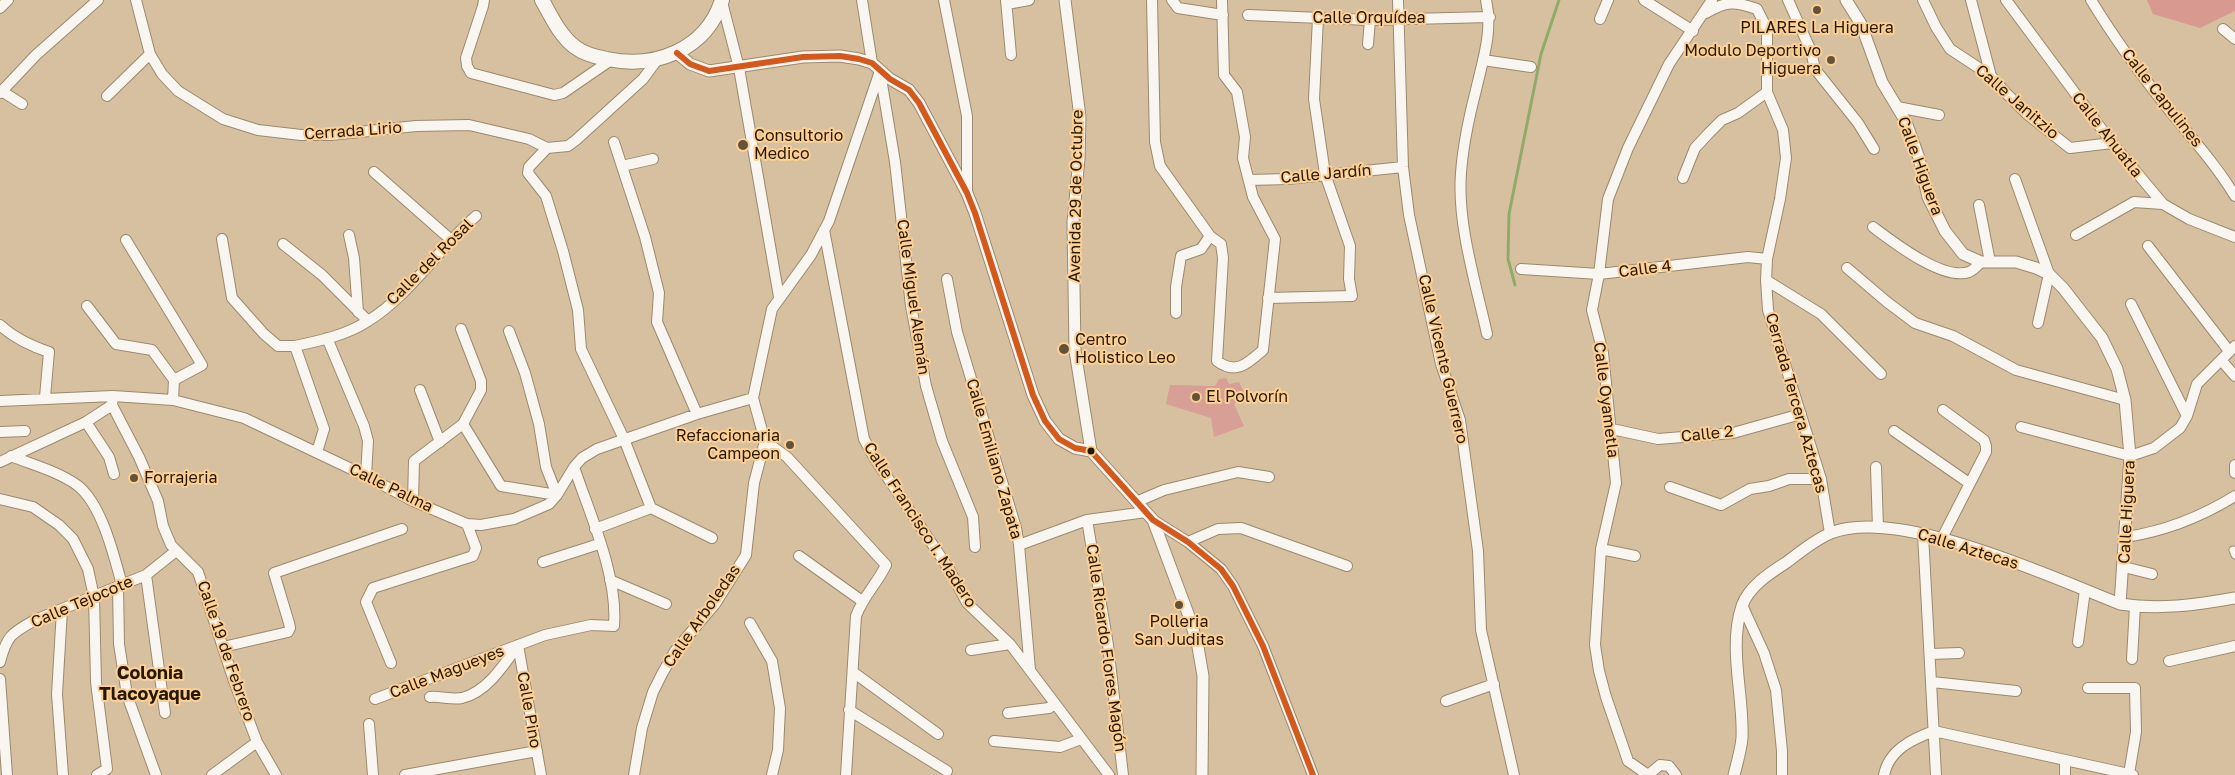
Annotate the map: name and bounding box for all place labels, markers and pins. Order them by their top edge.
marker: PILARES La Higuera [1811,4,1823,16]
place label: PILARES La Higuera [1740,18,1894,38]
place label: Modulo Deportivo Higuera [1684,41,1821,79]
marker: Modulo Deportivo Higuera [1825,54,1837,66]
place label: Consultorio Medico [754,126,843,164]
marker: Consultorio Medico [736,138,750,152]
place label: Centro Holistico Leo [1075,330,1175,368]
marker: Centro Holistico Leo [1057,342,1071,356]
place label: El Polvorín [1206,387,1288,407]
marker: El Polvorín [1190,391,1202,403]
place label: Refaccionaria Campeon [676,426,780,464]
marker: Refaccionaria Campeon [784,439,796,451]
unlabelled marker [1086,446,1096,456]
place label: Forrajeria [144,468,217,488]
marker: Forrajeria [128,472,140,484]
marker: Polleria San Juditas [1173,599,1185,611]
place label: Polleria San Juditas [1134,612,1224,650]

